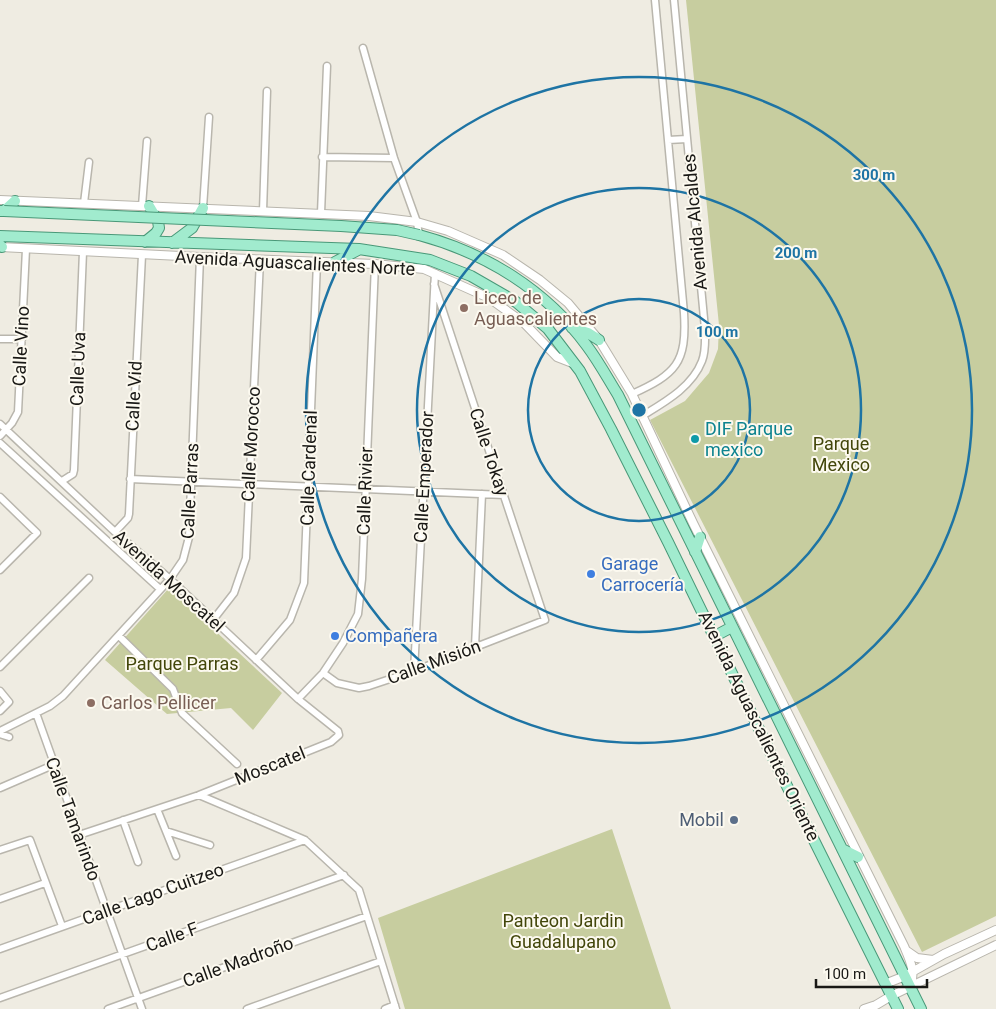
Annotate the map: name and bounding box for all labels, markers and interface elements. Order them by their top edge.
street label: Avenida Alcaldes [678,153,711,291]
text: 300 m [853,166,895,184]
text: 200 m [775,244,817,262]
street label: Avenida Aguascalientes Norte [174,246,416,279]
place label: Liceo de Aguascalientes [474,287,597,329]
marker: Liceo de Aguascalientes [458,302,470,314]
street label: Calle Vino [8,305,33,387]
text: 100 m [696,323,738,341]
street label: Calle Uva [66,331,89,406]
street label: Calle Vid [121,360,146,432]
street label: Calle Morocco [237,386,264,502]
centre of rings [630,401,648,419]
street label: Calle Tokay [465,405,514,499]
street label: Calle Cardenal [296,410,321,526]
street label: Calle Emperador [410,411,437,543]
place label: DIF Parque mexico [705,418,793,460]
marker: DIF Parque mexico [689,433,701,445]
park label: Parque Mexico [812,433,870,475]
street label: Calle Parras [176,442,203,540]
street label: Calle Rivier [352,446,377,536]
street label: Avenida Moscatel [109,525,229,636]
place label: Garage Carrocería [601,553,684,595]
marker: Garage Carrocería [585,568,597,580]
street label: Avenida Aguascalientes Oriente [694,607,824,844]
place label: Compañera [345,625,438,646]
marker: Compañera [329,630,341,642]
street label: Calle Misión [384,635,484,688]
park label: Parque Parras [125,653,239,674]
place label: Carlos Pellicer [101,692,216,713]
marker: Carlos Pellicer [85,697,97,709]
street label: Moscatel [231,742,308,789]
street label: Calle Tamarindo [41,754,106,883]
place label: Mobil [679,809,724,830]
marker: Mobil [728,814,740,826]
street label: Calle Lago Cuitzeo [79,858,226,929]
park label: Panteon Jardin Guadalupano [502,910,624,952]
street label: Calle F [143,917,201,956]
street label: Calle Madroño [180,932,296,991]
scale bar [816,956,927,988]
text: 100 m [824,965,866,983]

